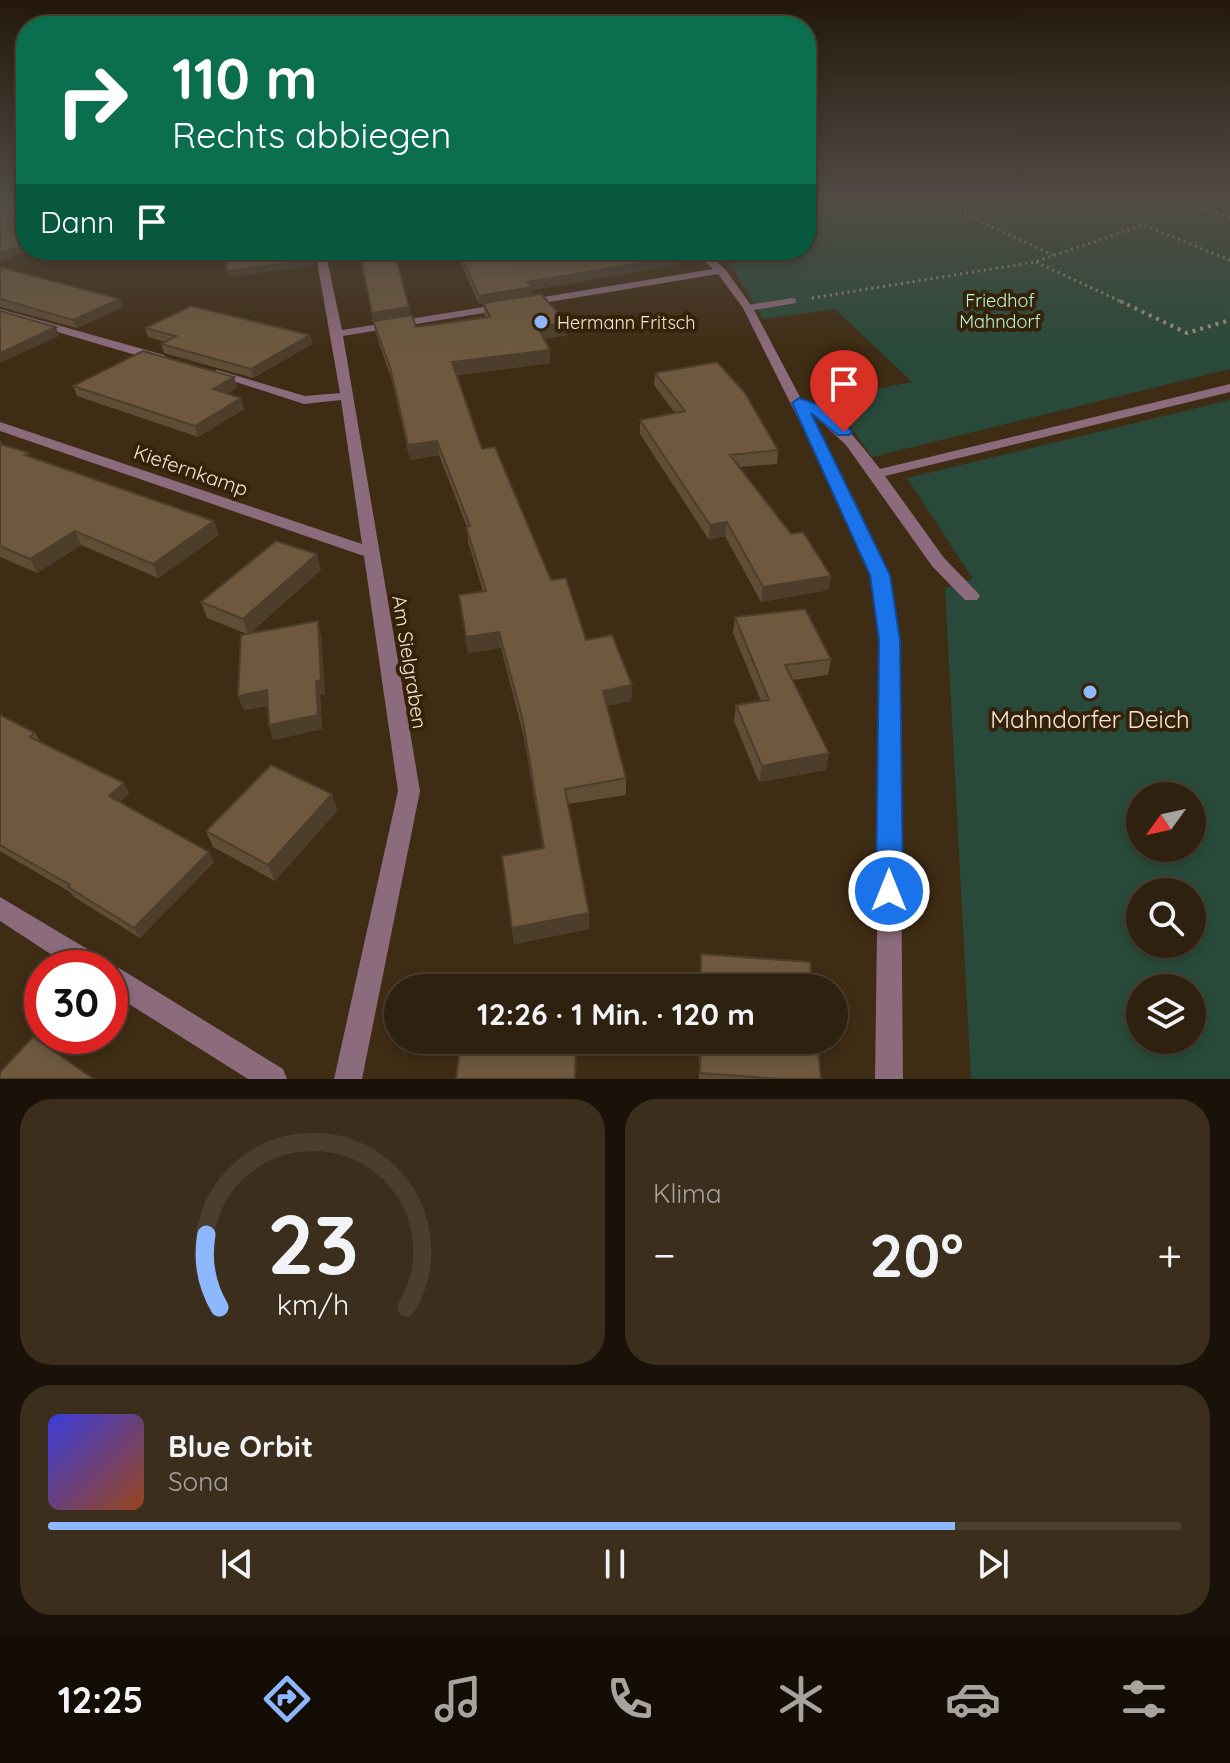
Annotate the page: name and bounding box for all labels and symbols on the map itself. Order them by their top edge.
park label: Friedhof Mahndorf [959,289,1041,333]
place label: Hermann Fritsch [557,311,695,334]
marker: Hermann Fritsch [532,313,550,331]
pin [810,350,878,432]
street label: Kiefernkamp [131,439,251,501]
street label: Am Sielgraben [387,593,433,731]
marker: Mahndorfer Deich [1081,683,1099,701]
place label: Mahndorfer Deich [990,704,1190,734]
north arrow [1126,782,1206,862]
position arrow [847,849,931,933]
speed limit sign: 30 [24,950,128,1054]

